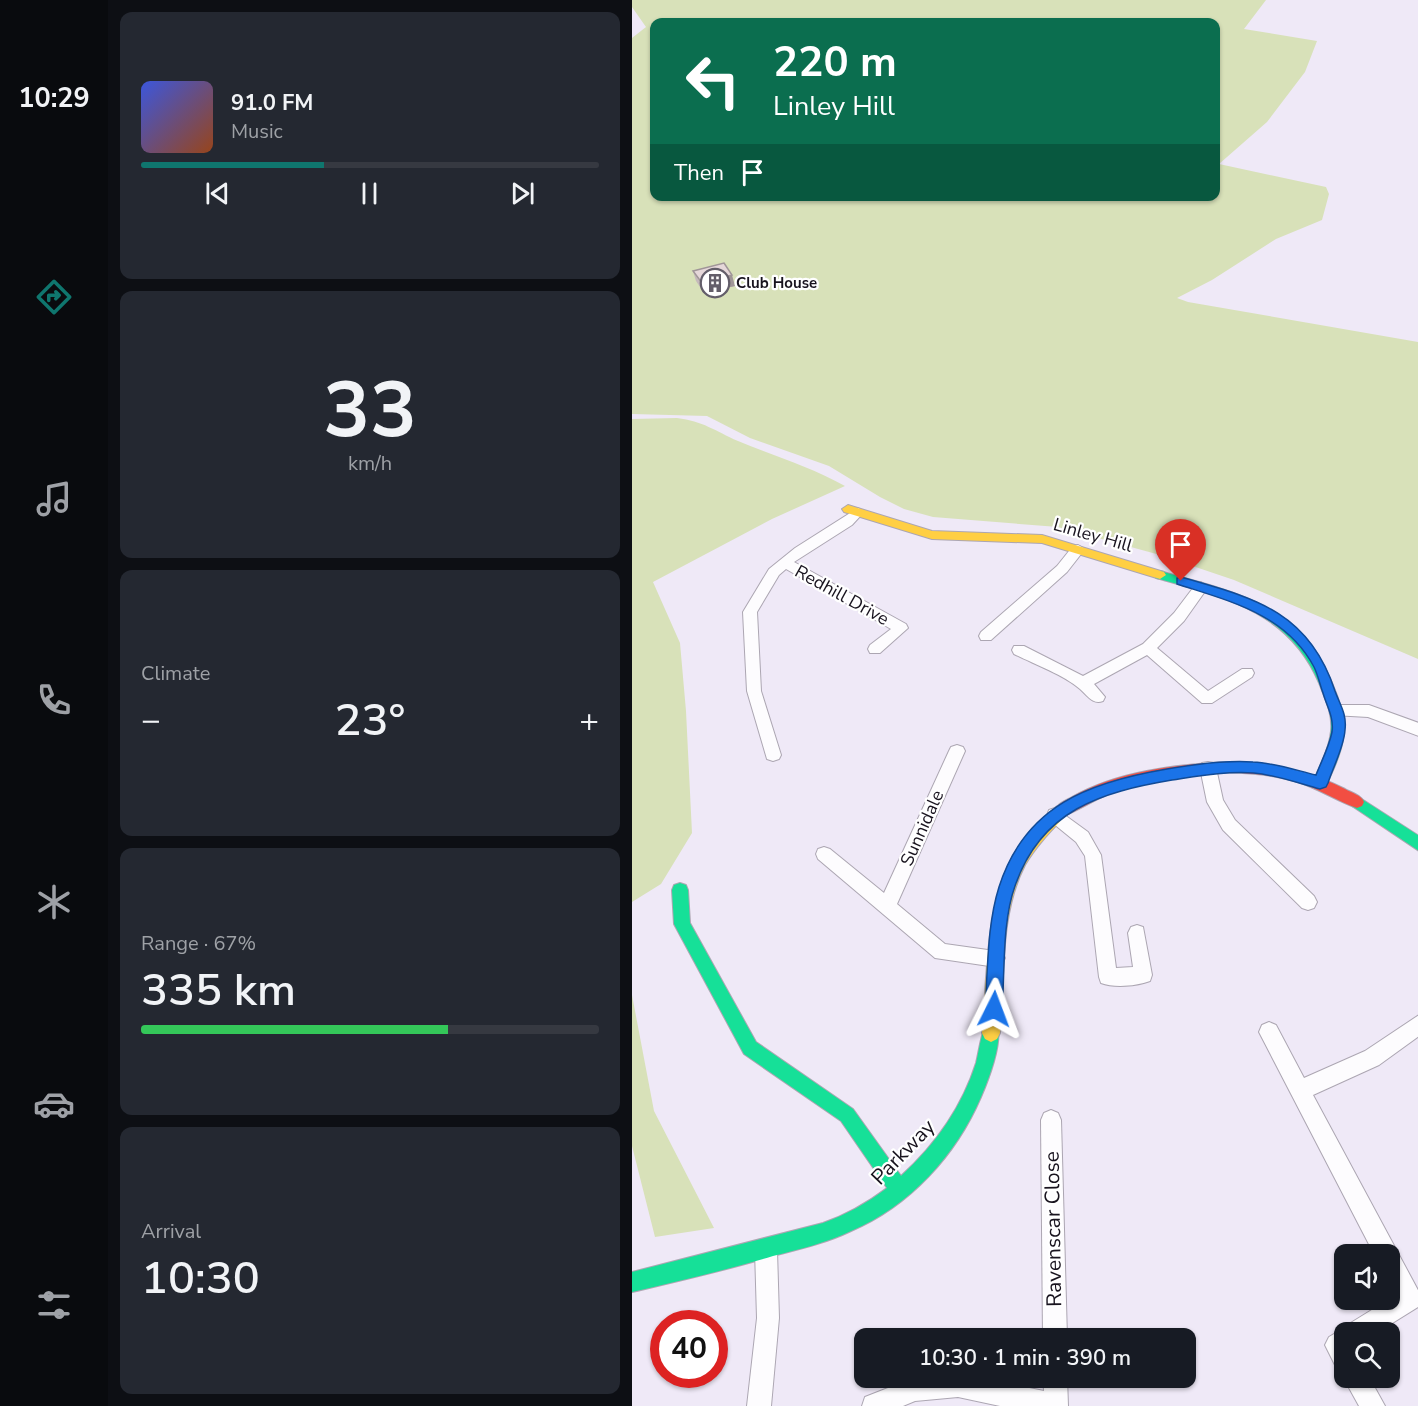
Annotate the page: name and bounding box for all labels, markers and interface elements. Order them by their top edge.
text: 220 m [773,34,897,91]
icon: left [674,42,752,120]
text: 10:29 [18,80,90,117]
text: 91.0 FM [231,88,313,118]
text: Linley Hill [773,88,895,125]
text: Music [231,118,283,145]
icon: arrive [736,156,769,189]
text: Then [674,158,724,188]
icon: previous [201,177,234,210]
icon: pause [353,177,386,210]
icon: next [506,177,539,210]
building icon: Club House [699,267,731,299]
place label: Club House [736,273,817,293]
icon: directions [33,276,75,318]
text: 33 [323,357,417,464]
text: km/h [348,450,392,477]
icon: music [33,478,75,520]
street label: Linley Hill [1051,512,1136,558]
pin [1155,519,1206,581]
icon: arrive [1164,528,1197,561]
street label: Redhill Drive [791,559,893,631]
text: Climate [141,660,210,687]
icon: phone [33,679,75,721]
text: 23° [335,690,405,751]
text: − [141,698,161,743]
text: + [579,698,599,743]
street label: Sunnidale [895,786,949,870]
icon: climate [33,881,75,923]
text: Range · 67% [141,930,256,957]
text: 335 km [141,960,296,1021]
position arrow [962,977,1026,1041]
icon: car [33,1083,75,1125]
street label: Parkway [865,1113,941,1191]
street label: Ravenscar Close [1038,1151,1068,1307]
text: Arrival [141,1218,201,1245]
map controls [1334,1244,1400,1388]
button: sound [1334,1244,1400,1310]
text: 10:30 [141,1248,260,1309]
icon: filters [33,1284,75,1326]
speed limit sign: 40 [650,1310,728,1388]
button: search [1334,1322,1400,1388]
text: 10:30 · 1 min · 390 m [919,1343,1131,1373]

